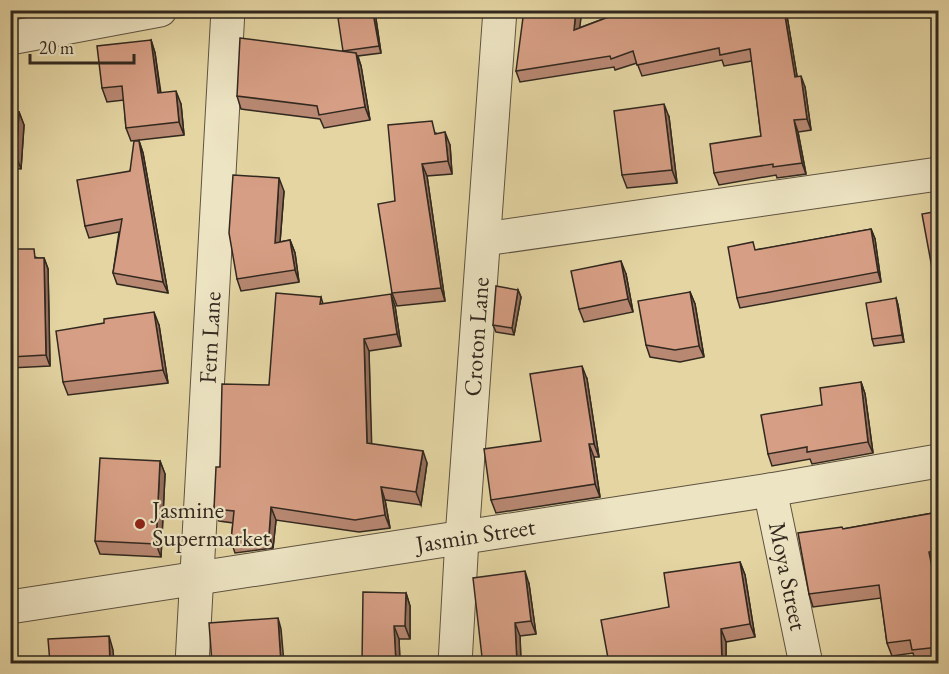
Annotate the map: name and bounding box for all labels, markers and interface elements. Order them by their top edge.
scale bar [30,27,134,65]
text: 20 m [39,36,74,59]
street label: Croton Lane [456,276,496,397]
street label: Fern Lane [191,291,227,384]
place label: Jasmine Supermarket [150,494,271,553]
street label: Jasmin Street [412,510,538,560]
marker: Jasmine Supermarket [133,517,147,531]
street label: Moya Street [762,519,815,633]

